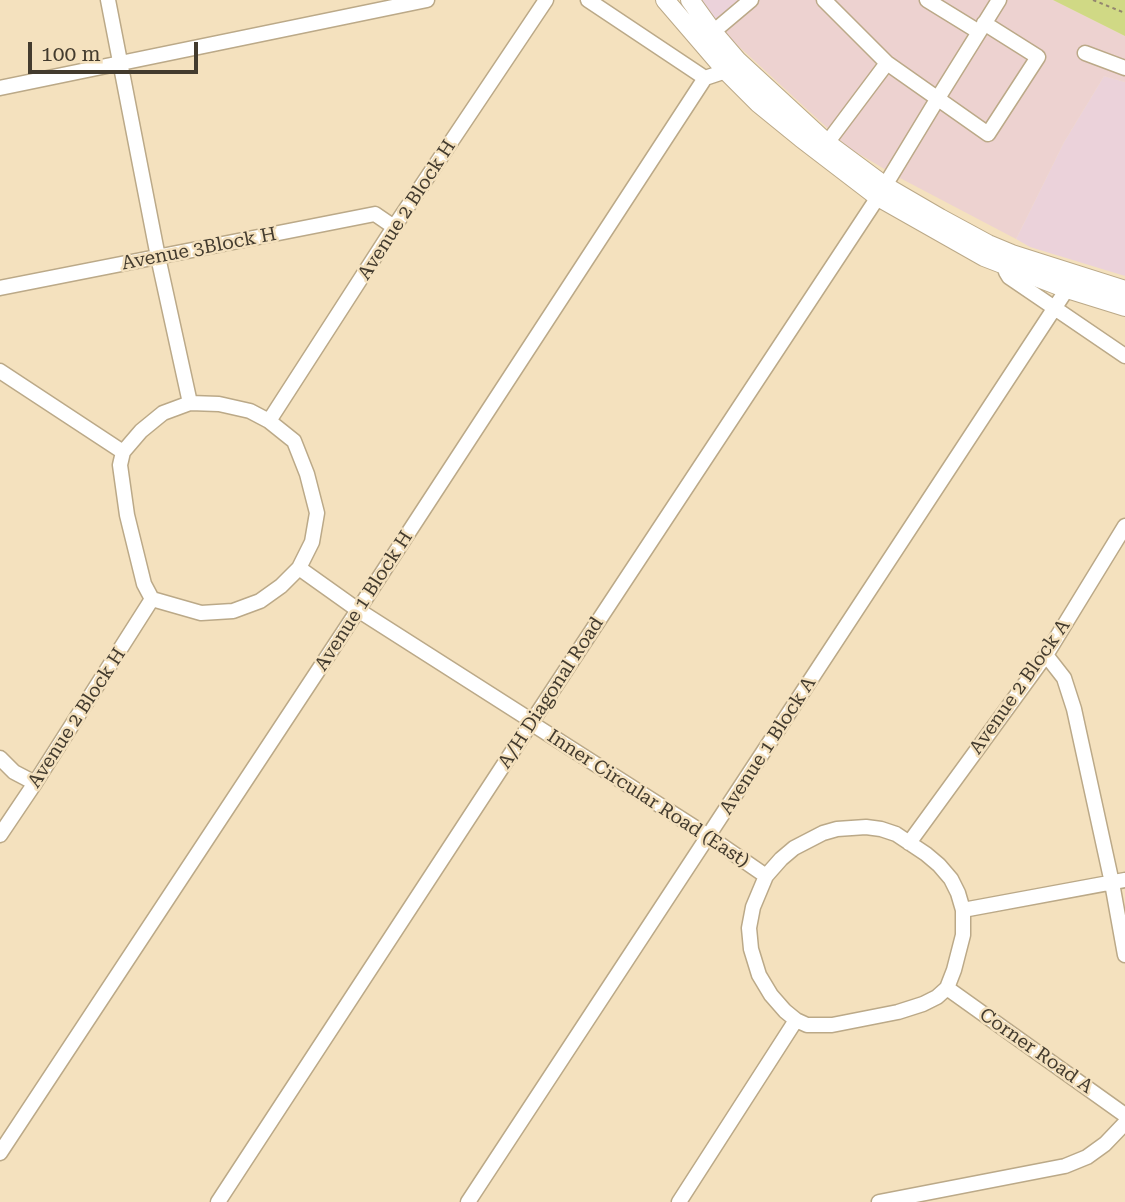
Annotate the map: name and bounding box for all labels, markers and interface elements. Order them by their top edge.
scale bar [32,28,201,72]
text: 100 m [41,42,101,66]
street label: Avenue 2 Block H [353,136,461,284]
street label: Avenue 3Block H [120,223,278,275]
street label: Avenue 1 Block H [310,527,418,675]
street label: A/H Diagonal Road [494,613,608,773]
street label: Avenue 2 Block A [965,615,1075,759]
street label: Avenue 2 Block H [23,644,131,792]
street label: Avenue 1 Block A [715,673,821,819]
street label: Inner Circular Road (East) [543,725,753,873]
street label: Corner Road A [975,1003,1097,1099]

